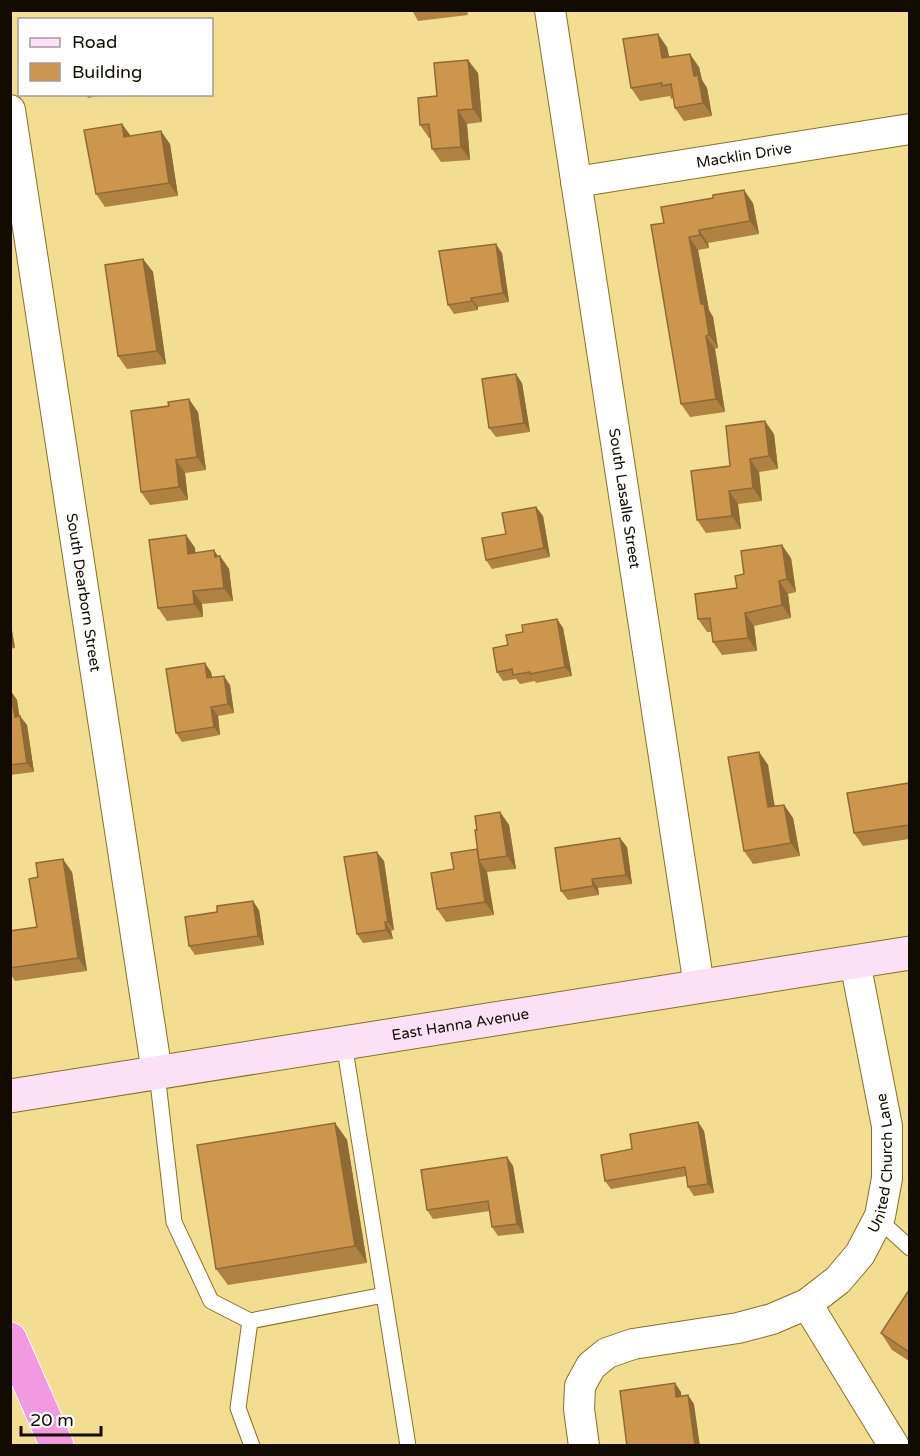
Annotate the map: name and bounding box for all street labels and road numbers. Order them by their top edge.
street label: Macklin Drive [695,139,793,172]
street label: South Lasalle Street [605,427,644,570]
street label: South Dearborn Street [63,512,105,673]
street label: East Hanna Avenue [390,1005,530,1044]
street label: United Church Lane [864,1092,896,1236]

